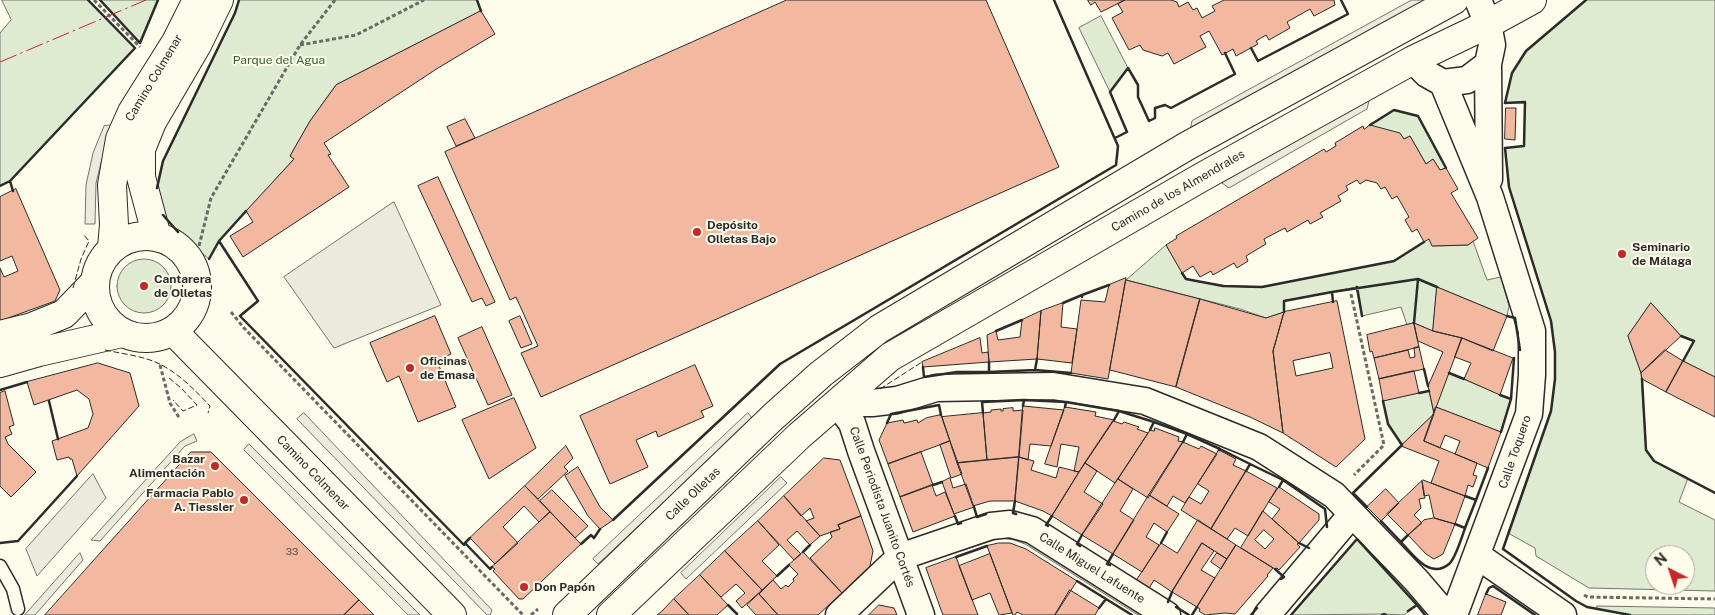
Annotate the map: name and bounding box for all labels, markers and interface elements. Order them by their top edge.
street label: Camino Colmenar [122,32,186,124]
park label: Parque del Agua [233,53,325,67]
street label: Camino de los Almendrales [1109,147,1247,235]
place label: Depósito Olletas Bajo [707,218,776,246]
marker: Depósito Olletas Bajo [691,226,703,238]
place label: Seminario de Málaga [1632,240,1692,268]
marker: Seminario de Málaga [1616,248,1628,260]
place label: Cantarera de Olletas [154,272,212,300]
marker: Cantarera de Olletas [138,280,150,292]
place label: Oficinas de Emasa [420,354,475,382]
marker: Oficinas de Emasa [404,362,416,374]
street label: Calle Toquero [1496,413,1534,491]
street label: Calle Periodista Juanito Cortés [846,425,918,589]
street label: Camino Colmenar [273,432,353,514]
place label: Bazar Alimentación [129,452,205,480]
marker: Bazar Alimentación [209,460,221,472]
street label: Calle Olletas [663,464,723,524]
place label: Farmacia Pablo A. Tiessler [146,486,234,514]
marker: Farmacia Pablo A. Tiessler [238,494,250,506]
street label: Calle Miguel Lafuente [1036,530,1148,606]
north arrow [1645,545,1695,595]
house number: 33 [286,546,298,558]
text: N [1651,550,1670,569]
place label: Don Papón [534,580,595,594]
marker: Don Papón [518,581,530,593]

